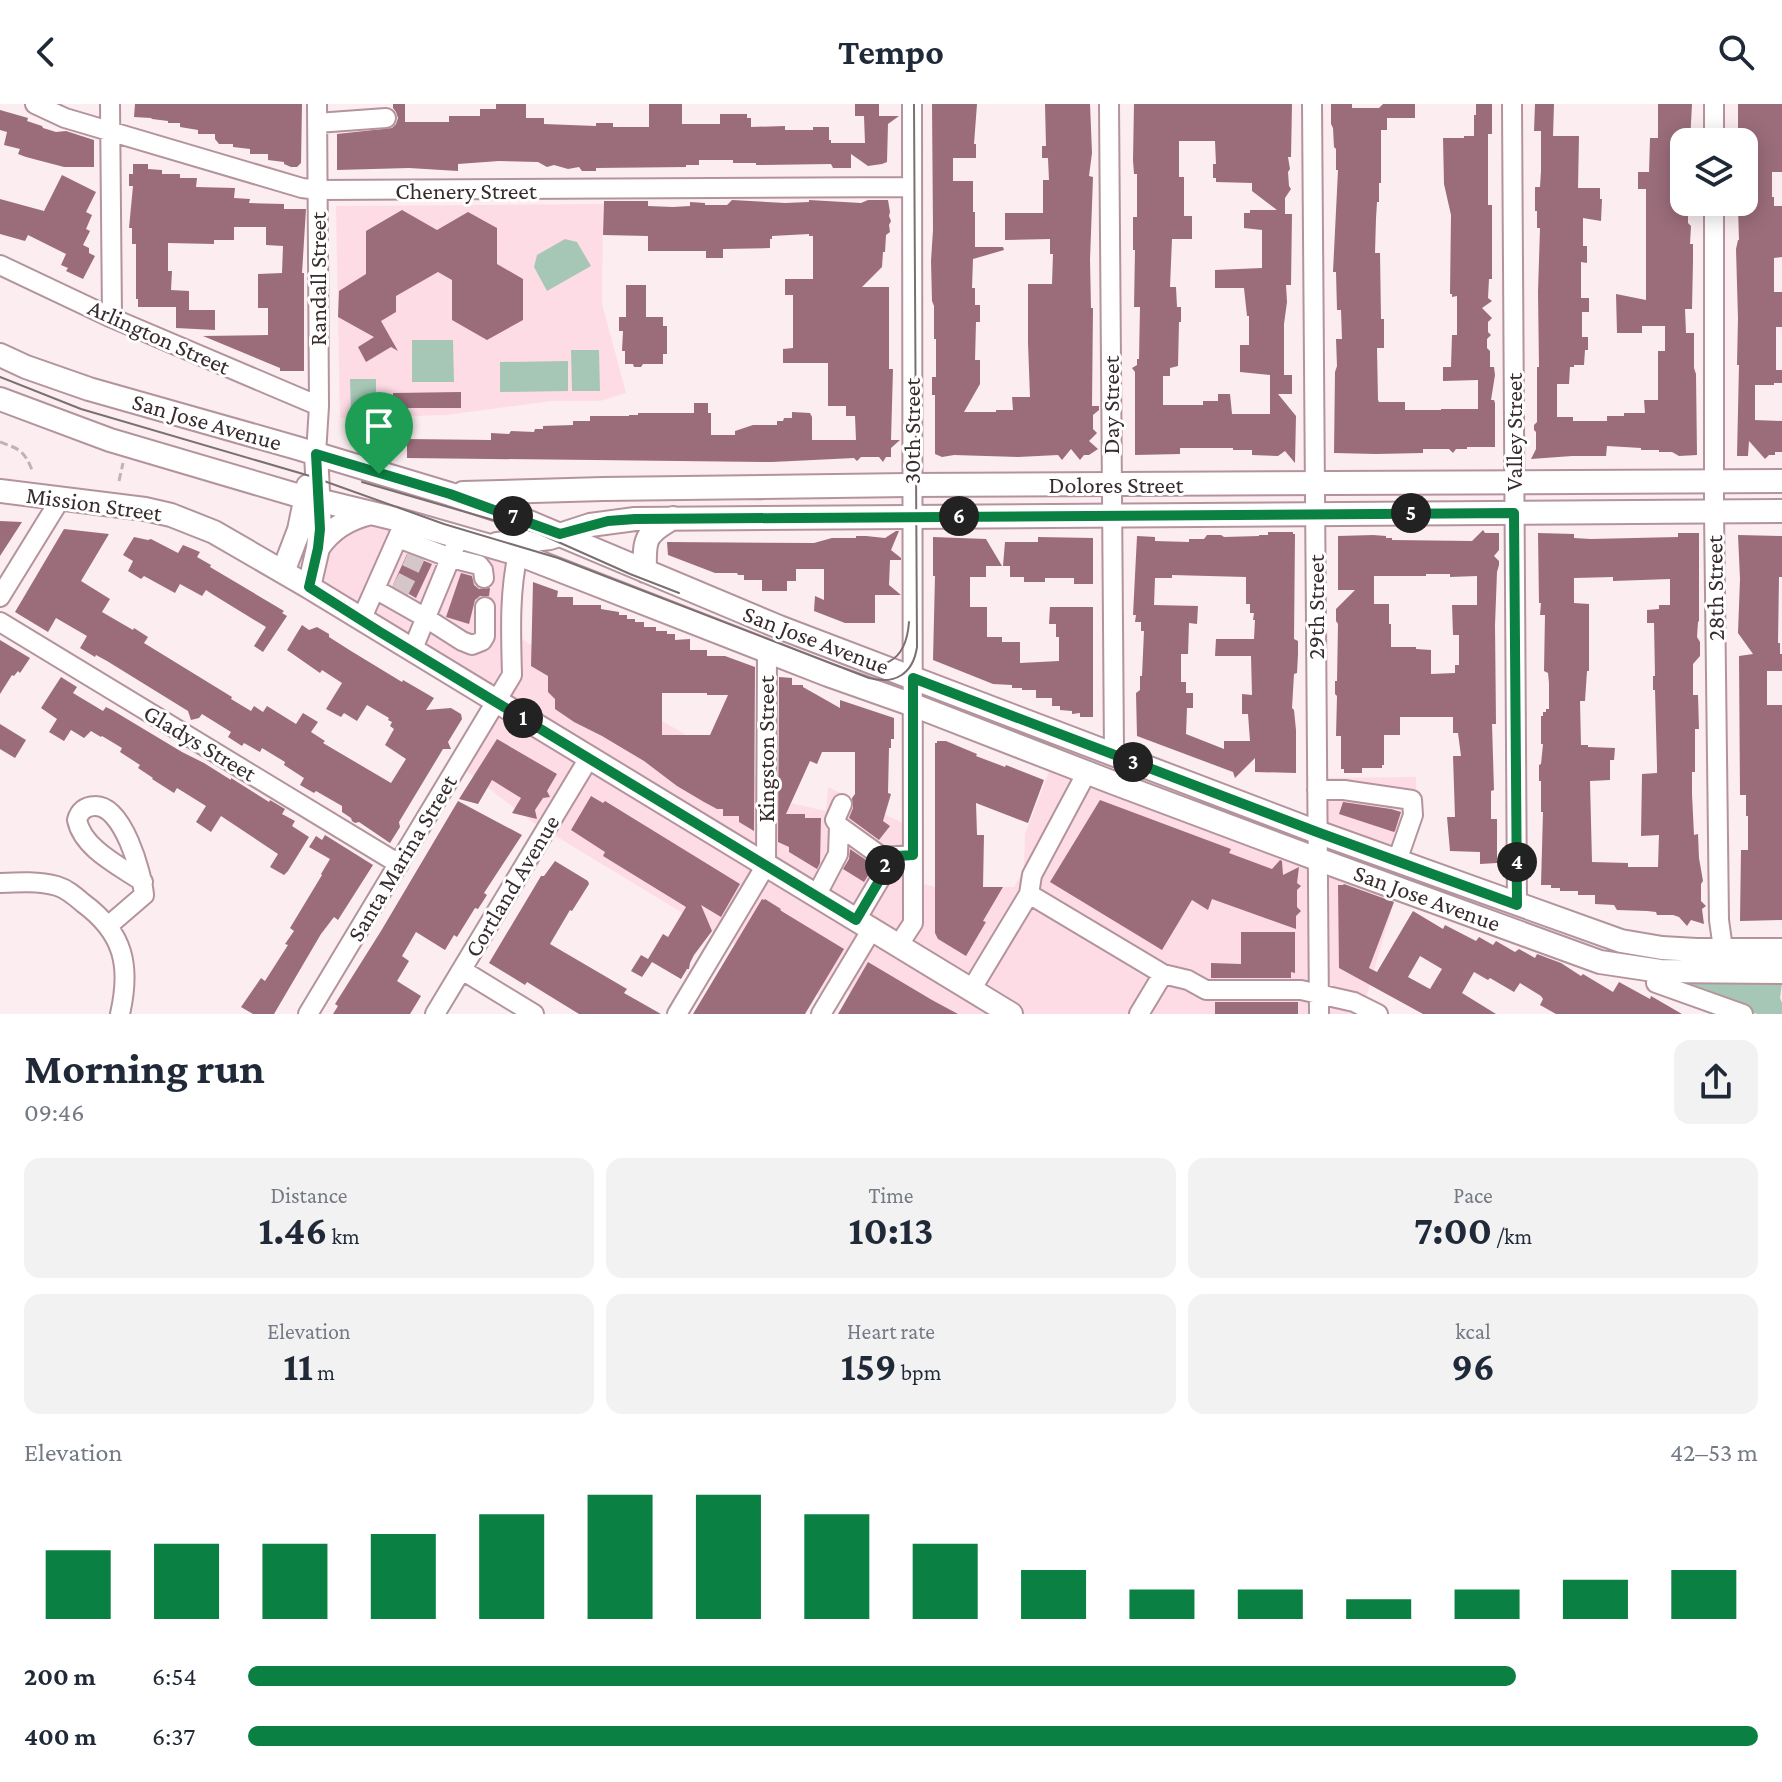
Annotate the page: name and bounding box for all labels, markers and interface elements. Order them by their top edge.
icon: back [24,30,68,74]
icon: search [1714,30,1758,74]
text: Tempo [838,32,944,72]
map controls [1670,128,1758,216]
button: layers [1670,128,1758,216]
street label: Chenery Street [395,177,538,204]
street label: Randall Street [304,211,331,346]
street label: Arlington Street [84,293,235,380]
street label: Day Street [1097,355,1124,454]
street label: Valley Street [1500,372,1527,491]
street label: 30th Street [898,377,925,484]
street label: San Jose Avenue [129,387,285,456]
pin [345,392,413,474]
icon: arrive [357,404,401,448]
street label: Dolores Street [1049,471,1184,498]
street label: Mission Street [24,481,165,527]
pin: 5 [1391,493,1431,533]
pin: 7 [493,496,533,536]
pin: 6 [939,496,979,536]
text: 5 [1406,500,1416,525]
text: 7 [508,503,518,528]
text: 6 [953,503,965,528]
street label: 28th Street [1700,534,1729,641]
street label: 29th Street [1302,553,1329,660]
street label: San Jose Avenue [740,599,893,680]
street label: Kingston Street [752,674,779,823]
street label: Gladys Street [139,698,262,787]
pin: 1 [503,698,543,738]
text: 1 [519,705,527,730]
pin: 3 [1113,742,1153,782]
text: 3 [1128,749,1138,774]
street label: Santa Marina Street [341,769,462,946]
street label: Cortland Avenue [459,810,564,962]
pin: 4 [1497,842,1537,882]
pin: 2 [865,845,905,885]
text: 4 [1511,849,1523,874]
text: 2 [879,852,891,877]
street label: San Jose Avenue [1350,859,1504,937]
button: share [1674,1040,1758,1124]
text: Morning run [24,1044,265,1092]
text: 09:46 [24,1098,84,1127]
text: Distance [271,1183,347,1208]
text: Time [868,1183,914,1208]
text: Pace [1453,1183,1493,1208]
text: 1.46 [258,1208,327,1253]
text: 10:13 [849,1208,933,1253]
text: 7:00 [1414,1208,1492,1253]
text: km [327,1224,360,1249]
text: /km [1492,1224,1532,1249]
text: Elevation [267,1319,351,1344]
text: Heart rate [847,1319,935,1344]
text: kcal [1455,1319,1491,1344]
text: 11 [283,1344,313,1389]
text: 159 [841,1344,897,1389]
text: 96 [1451,1344,1495,1389]
text: m [313,1360,335,1385]
text: bpm [897,1360,941,1385]
text: Elevation [24,1438,122,1467]
text: 42–53 m [1670,1438,1758,1467]
text: 200 m [24,1662,96,1691]
text: 6:54 [152,1662,197,1691]
text: 400 m [24,1722,97,1751]
text: 6:37 [152,1722,195,1751]

